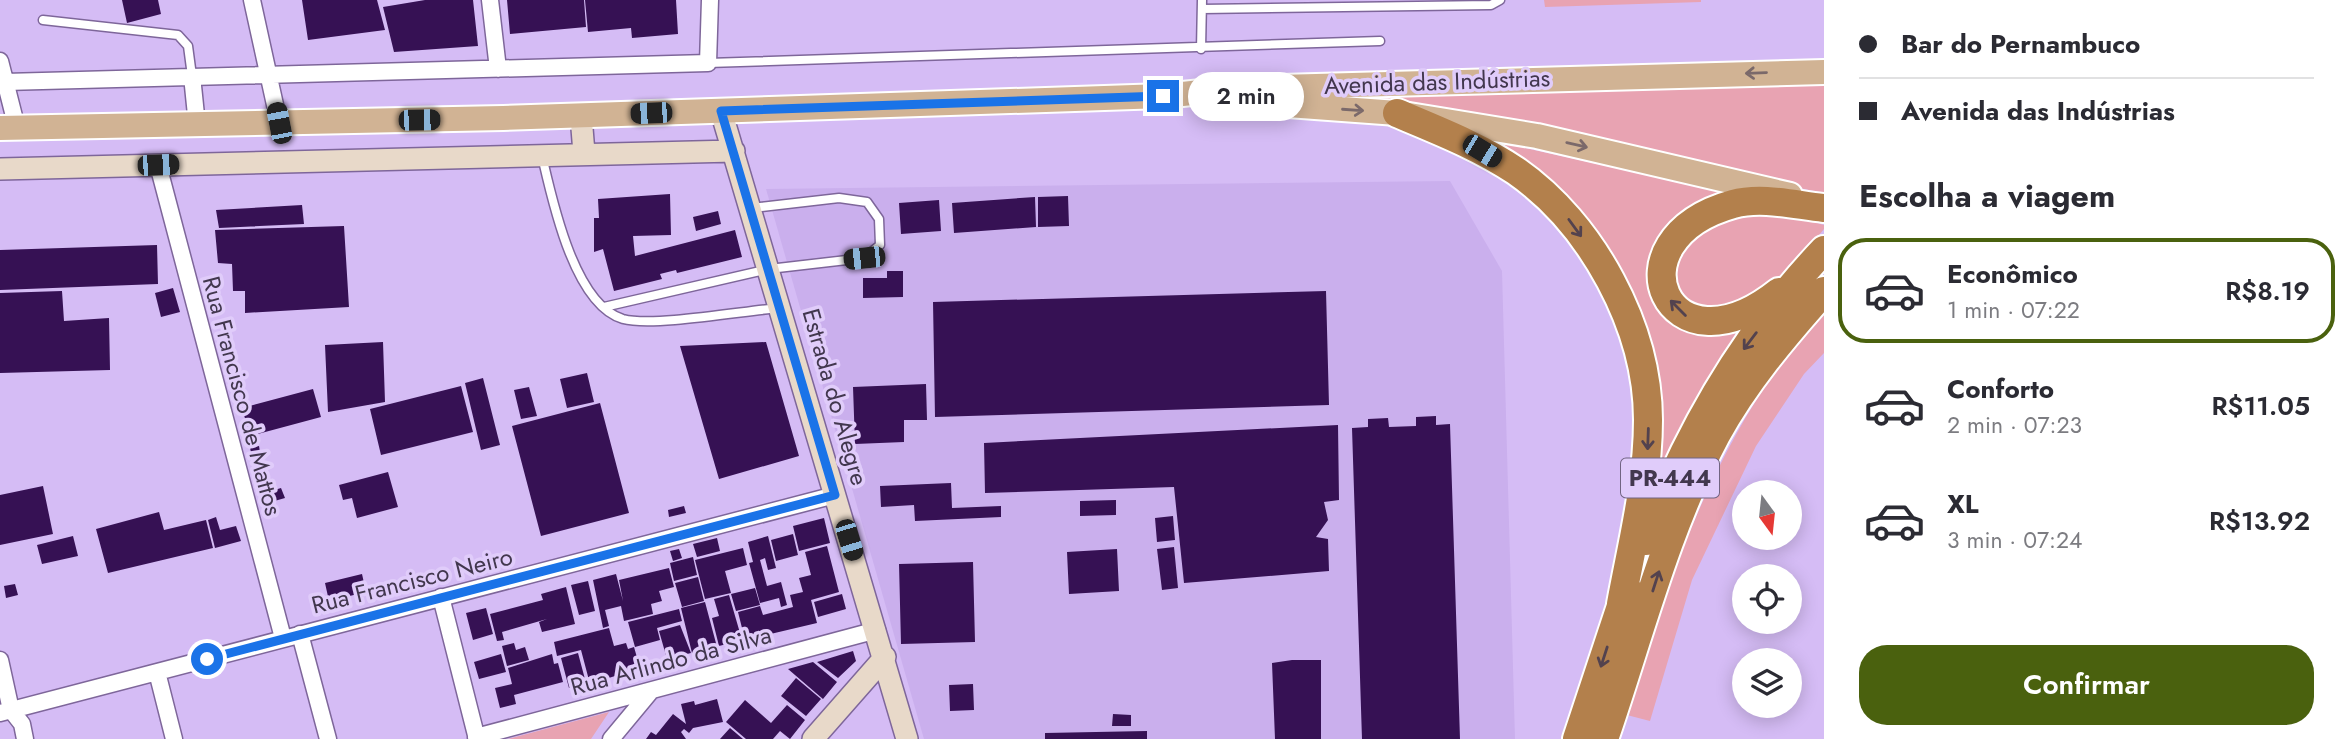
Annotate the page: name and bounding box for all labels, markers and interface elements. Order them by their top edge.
text: Bar do Pernambuco [1901,25,2140,63]
street label: Avenida das Indústrias [1323,60,1551,103]
one-way arrow [1745,67,1768,80]
callout: 2 min [1188,72,1303,120]
text: 2 min [1216,79,1276,113]
route end [1147,80,1179,112]
text: Avenida das Indústrias [1901,92,2175,130]
car [265,100,294,146]
car [630,102,673,124]
one-way arrow [1341,103,1364,116]
car [398,109,441,131]
car [1459,131,1506,171]
one-way arrow [1566,140,1588,153]
car [137,154,180,176]
text: Escolha a viagem [1859,173,2115,219]
one-way arrow [1568,218,1582,237]
car [843,245,886,271]
text: Econômico [1947,255,2078,293]
icon: car [1863,259,1926,322]
street label: Rua Francisco de Mattos [194,272,291,519]
text: R$8.19 [2225,272,2310,310]
text: 1 min · 07:22 [1947,293,2080,327]
one-way arrow [1669,300,1686,317]
street label: Estrada do Alegre [794,304,877,489]
one-way arrow [1743,331,1758,350]
text: Conforto [1947,370,2054,408]
icon: car [1863,374,1926,437]
text: R$11.05 [2211,387,2310,425]
text: 2 min · 07:23 [1947,408,2082,442]
one-way arrow [1641,427,1654,450]
road number: PR-444 [1621,458,1719,498]
north arrow [1732,480,1802,550]
map controls [1732,480,1802,718]
text: XL [1947,485,1979,523]
icon: car [1863,489,1926,552]
text: R$13.92 [2209,502,2310,540]
car [833,517,866,563]
text: 3 min · 07:24 [1947,523,2082,557]
street label: Rua Francisco Neiro [308,539,516,622]
button: locate [1732,564,1802,634]
one-way arrow [1650,570,1663,592]
street label: Rua Arlindo da Silva [567,617,775,704]
route start [191,643,223,675]
button: Confirmar [1859,645,2314,725]
one-way arrow [1597,646,1610,668]
button: layers [1732,648,1802,718]

